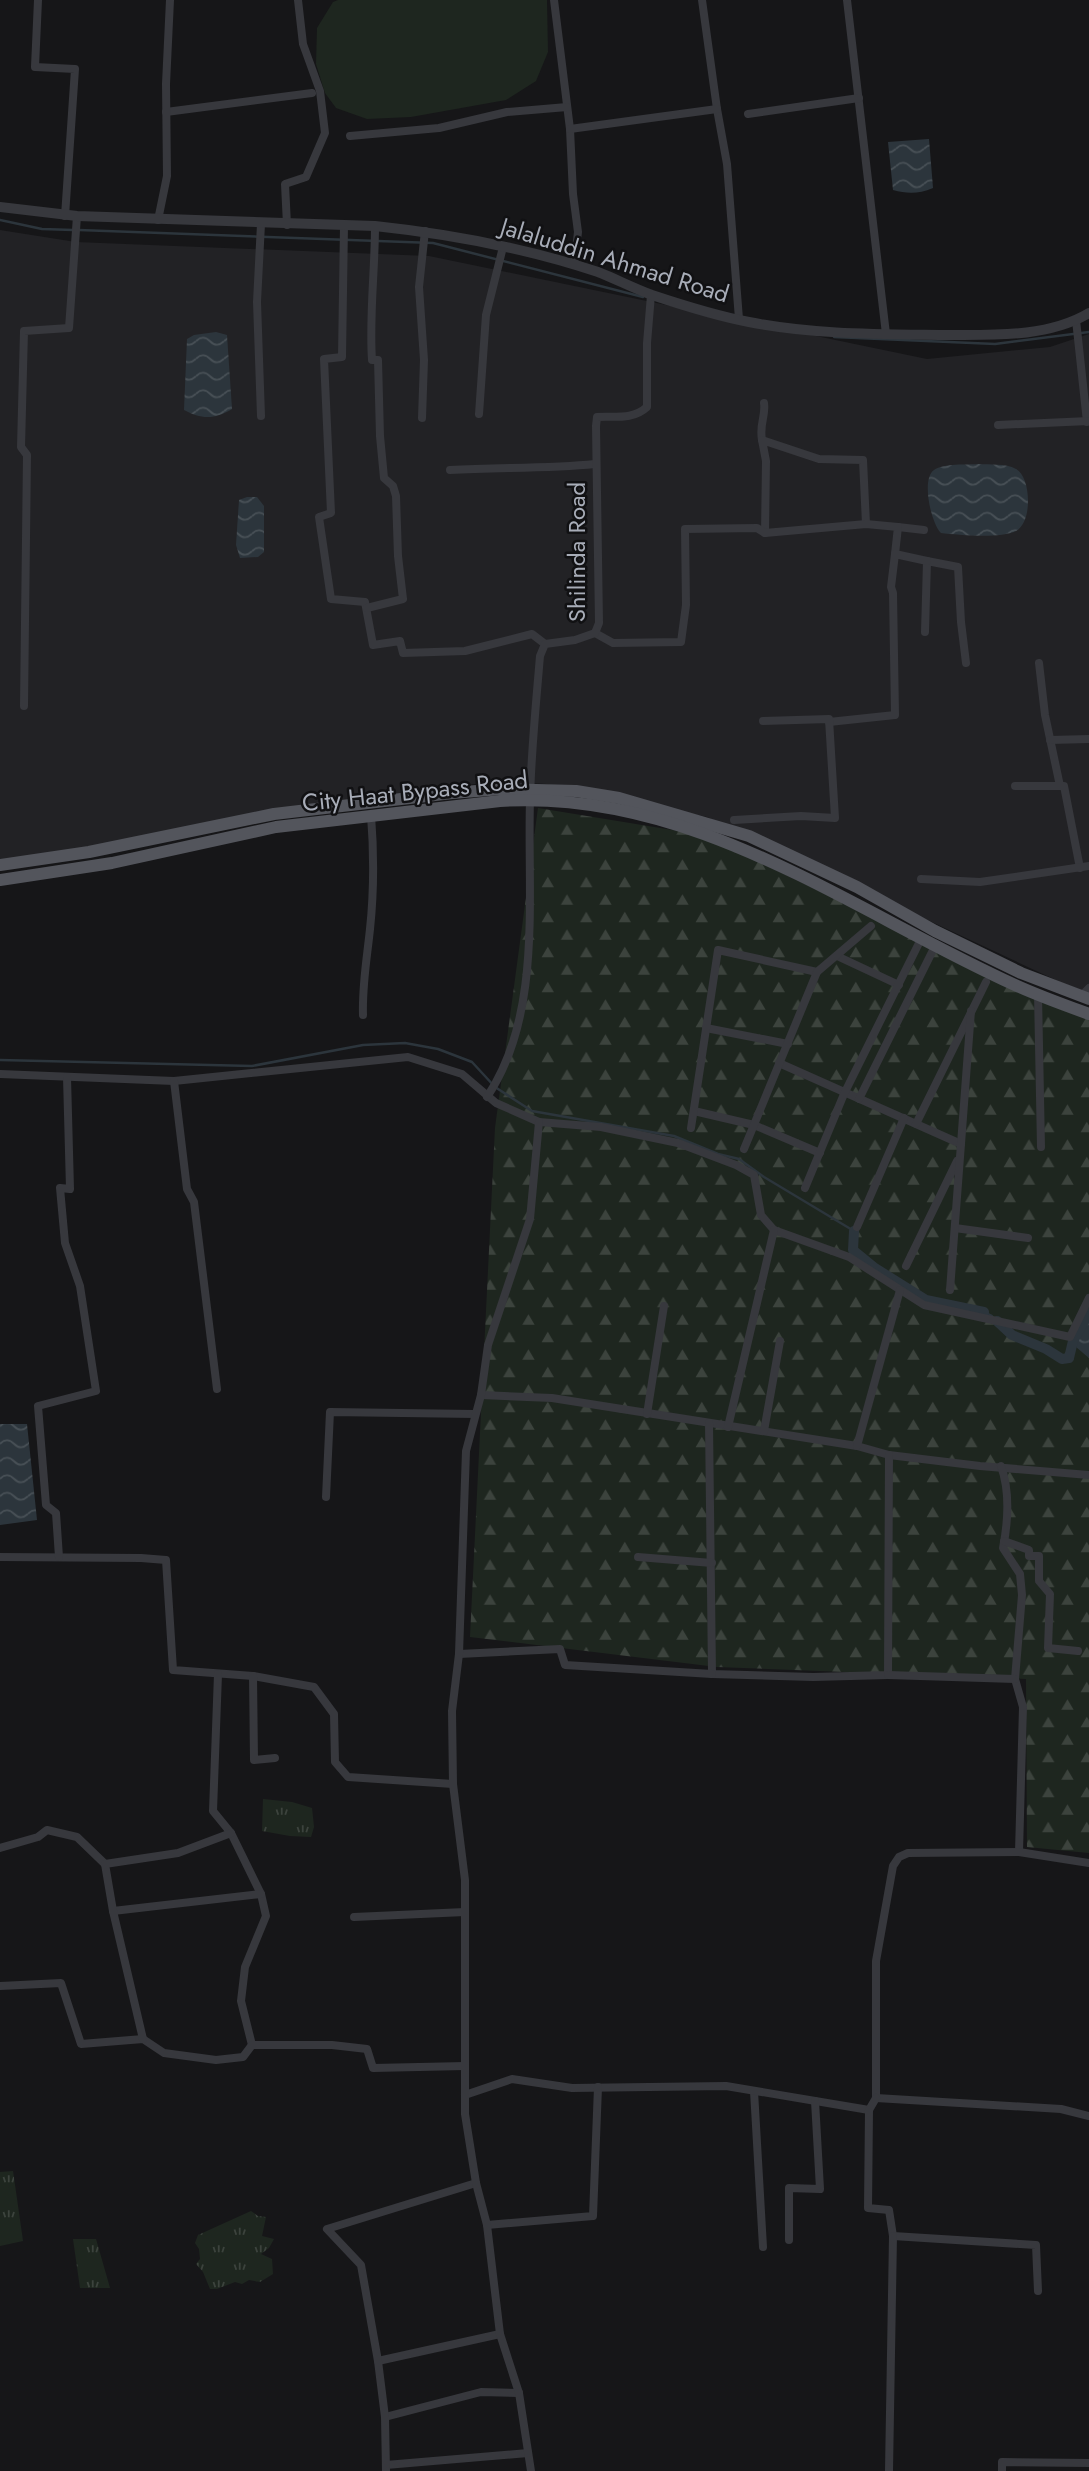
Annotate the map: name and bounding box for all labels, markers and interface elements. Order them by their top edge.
street label: Jalaluddin Ahmad Road [494,208,734,311]
street label: Shilinda Road [559,482,594,622]
street label: City Haat Bypass Road [300,762,530,820]

